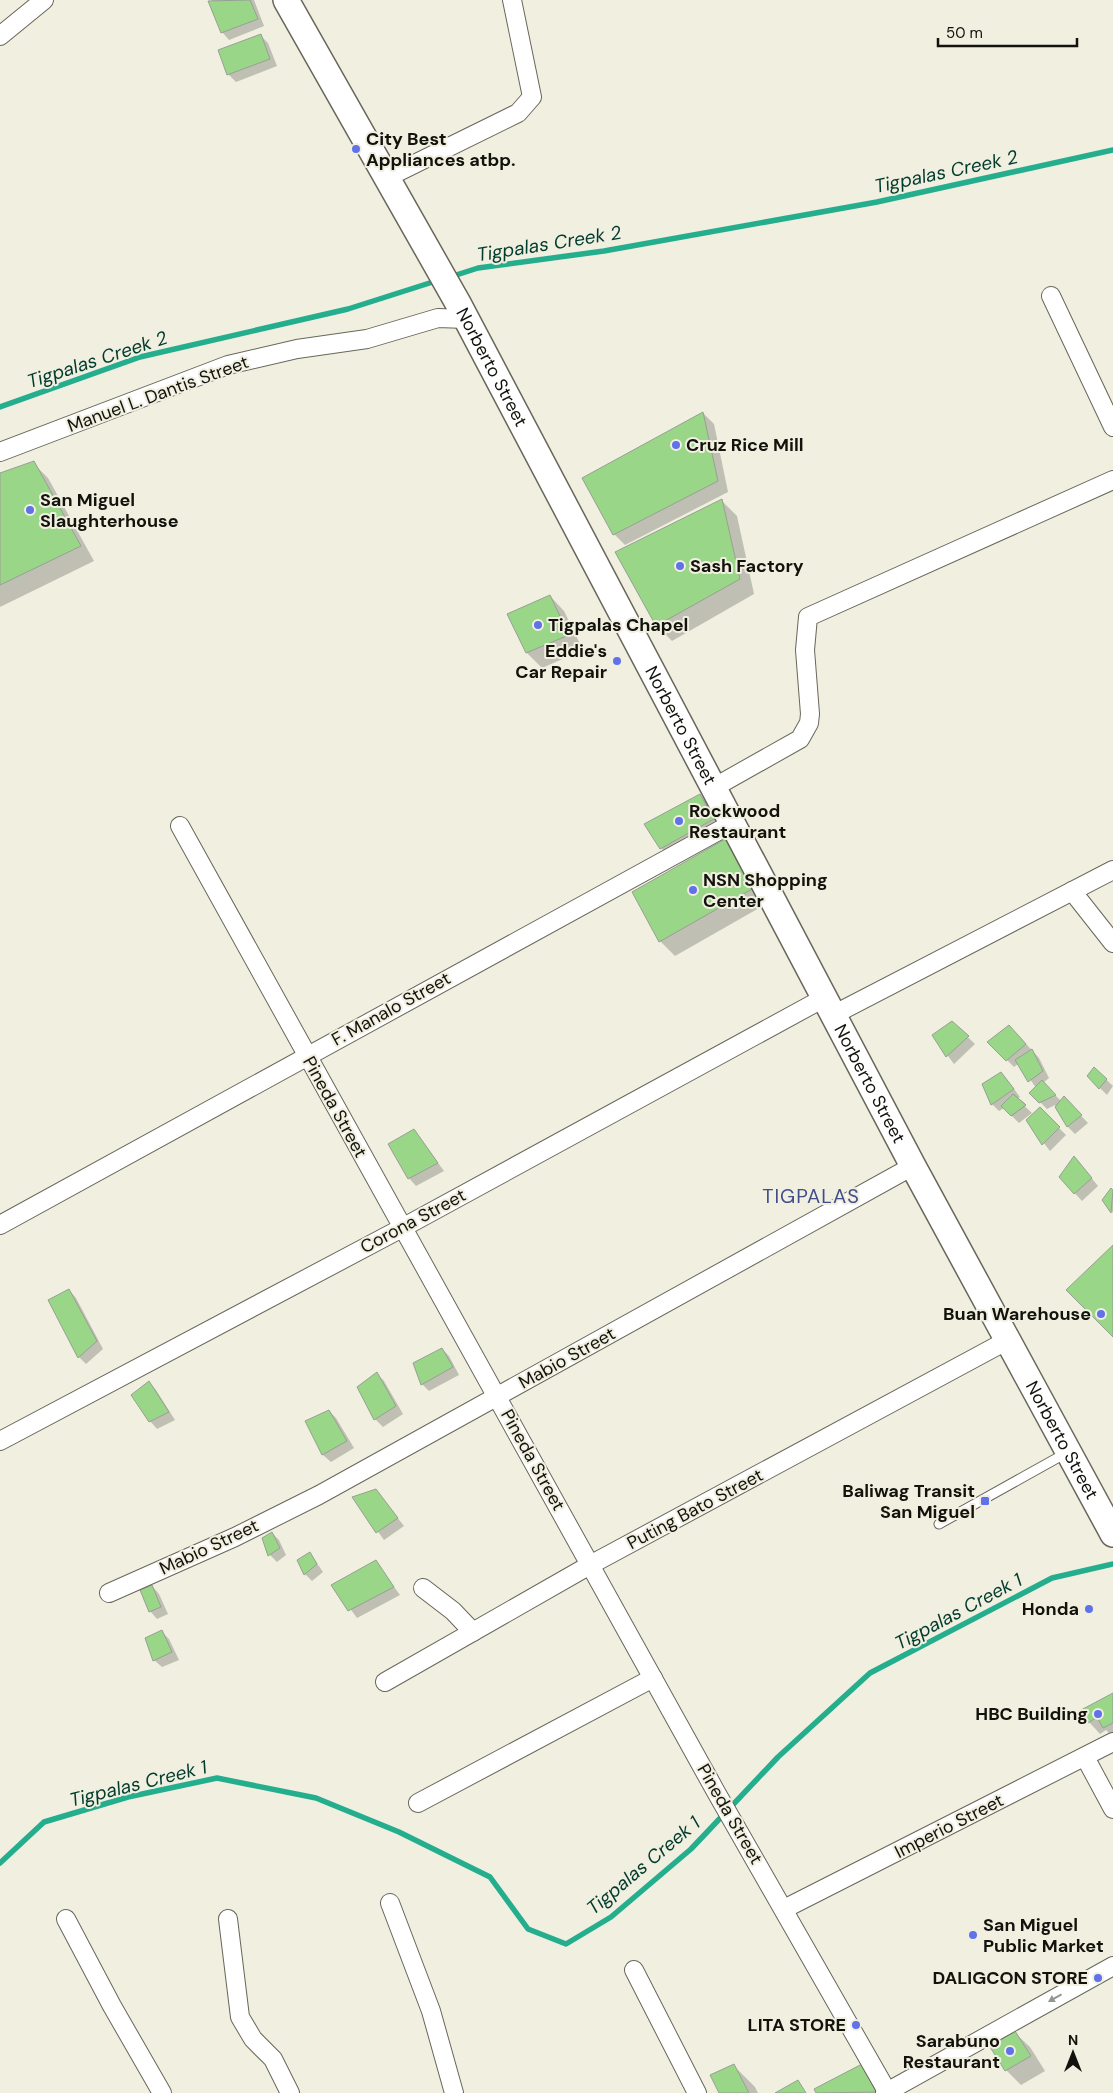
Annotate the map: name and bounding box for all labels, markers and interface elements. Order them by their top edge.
scale bar [938,15,1077,47]
text: 50 m [946,23,983,43]
place label: City Best Appliances atbp. [366,127,516,172]
marker: City Best Appliances atbp. [350,143,362,155]
water label: Tigpalas Creek 2 [872,144,1020,199]
water label: Tigpalas Creek 2 [475,220,623,267]
street label: Norberto Street [451,304,533,431]
water label: Tigpalas Creek 2 [24,325,170,394]
street label: Manuel L. Dantis Street [64,350,252,438]
place label: Cruz Rice Mill [686,433,804,457]
marker: Cruz Rice Mill [670,439,682,451]
place label: San Miguel Slaughterhouse [40,488,179,533]
marker: San Miguel Slaughterhouse [24,504,36,516]
place label: Sash Factory [690,554,804,578]
marker: Sash Factory [674,560,686,572]
place label: Tigpalas Chapel [548,613,688,637]
marker: Tigpalas Chapel [532,619,544,631]
place label: Eddie's Car Repair [515,639,607,684]
marker: Eddie's Car Repair [611,655,623,667]
street label: Norberto Street [639,662,722,789]
place label: Rockwood Restaurant [689,799,786,844]
marker: Rockwood Restaurant [673,815,685,827]
place label: NSN Shopping Center [703,868,828,913]
marker: NSN Shopping Center [687,884,699,896]
street label: F. Manalo Street [327,966,455,1052]
street label: Norberto Street [828,1020,911,1147]
street label: Pineda Street [297,1052,373,1162]
street label: Corona Street [356,1183,470,1259]
district label: TIGPALAS [762,1183,860,1209]
place label: Buan Warehouse [943,1302,1091,1326]
marker: Buan Warehouse [1095,1308,1107,1320]
street label: Mabio Street [514,1322,620,1394]
street label: Norberto Street [1020,1377,1104,1504]
street label: Pineda Street [495,1405,571,1515]
street label: Puting Bato Street [623,1463,767,1555]
place label: Baliwag Transit San Miguel [842,1479,975,1524]
marker: Baliwag Transit San Miguel [979,1495,991,1507]
street label: Mabio Street [155,1514,263,1580]
water label: Tigpalas Creek 1 [890,1567,1027,1656]
place label: Honda [1022,1597,1079,1621]
marker: Honda [1083,1603,1095,1615]
place label: HBC Building [975,1702,1088,1726]
marker: HBC Building [1092,1708,1104,1720]
water label: Tigpalas Creek 1 [67,1754,210,1813]
street label: Pineda Street [692,1759,768,1869]
street label: Imperio Street [890,1788,1008,1864]
water label: Tigpalas Creek 1 [581,1810,706,1920]
place label: San Miguel Public Market [983,1913,1104,1958]
marker: San Miguel Public Market [967,1929,979,1941]
place label: DALIGCON STORE [933,1966,1088,1990]
marker: DALIGCON STORE [1092,1972,1104,1984]
one-way arrow [1048,1994,1063,2002]
place label: LITA STORE [748,2013,846,2037]
marker: LITA STORE [850,2019,862,2031]
north arrow [1048,2028,1098,2078]
place label: Sarabuno Restaurant [903,2029,1000,2074]
text: N [1068,2031,1078,2049]
marker: Sarabuno Restaurant [1004,2045,1016,2057]

